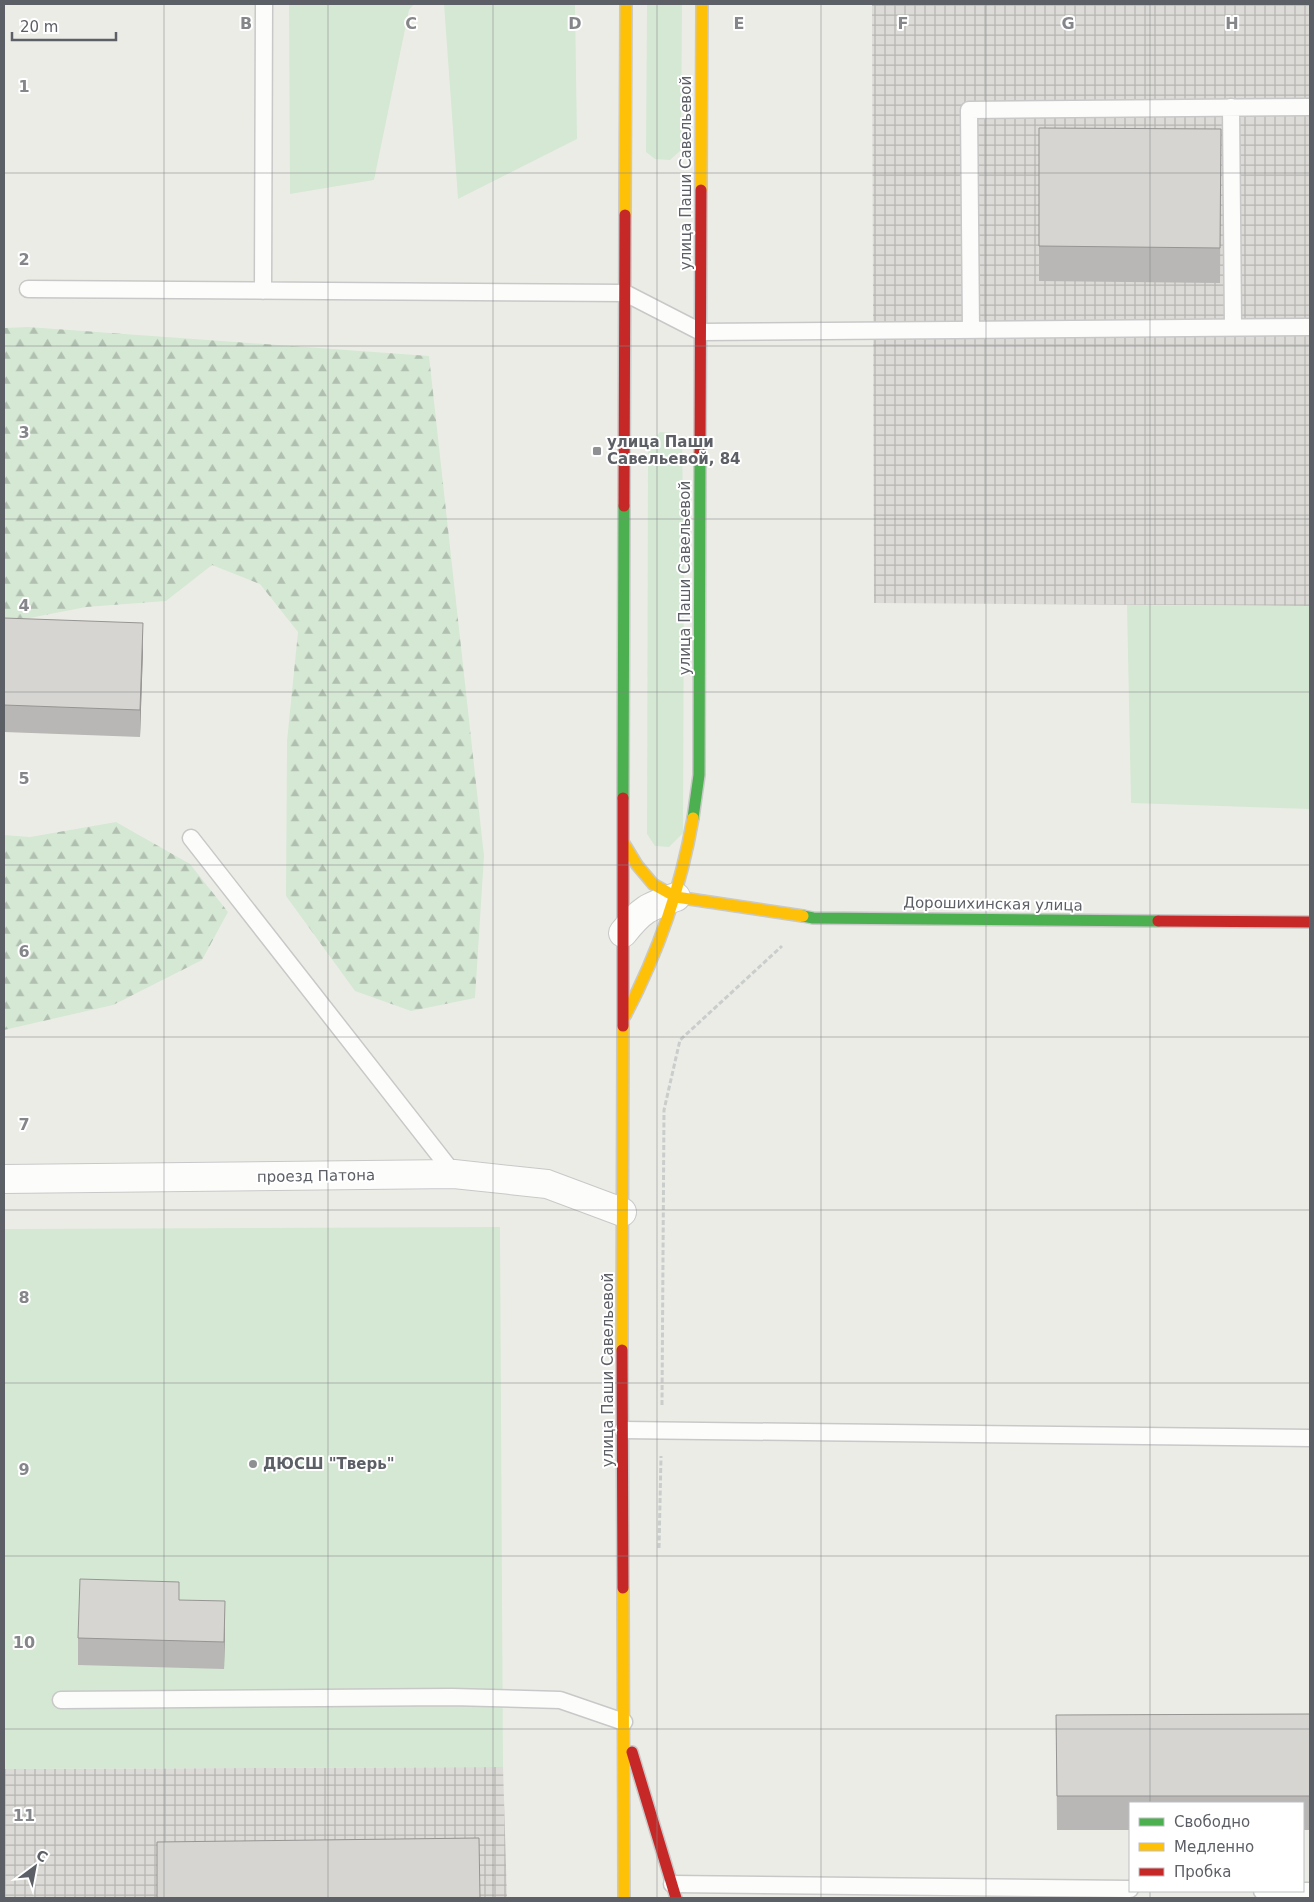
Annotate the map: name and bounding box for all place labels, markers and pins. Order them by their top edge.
place label: улица Паши Савельевой, 84 [607,433,741,468]
marker: улица Паши Савельевой, 84 [591,445,603,457]
place label: ДЮСШ "Тверь" [263,1455,394,1473]
marker: ДЮСШ "Тверь" [247,1458,259,1470]

